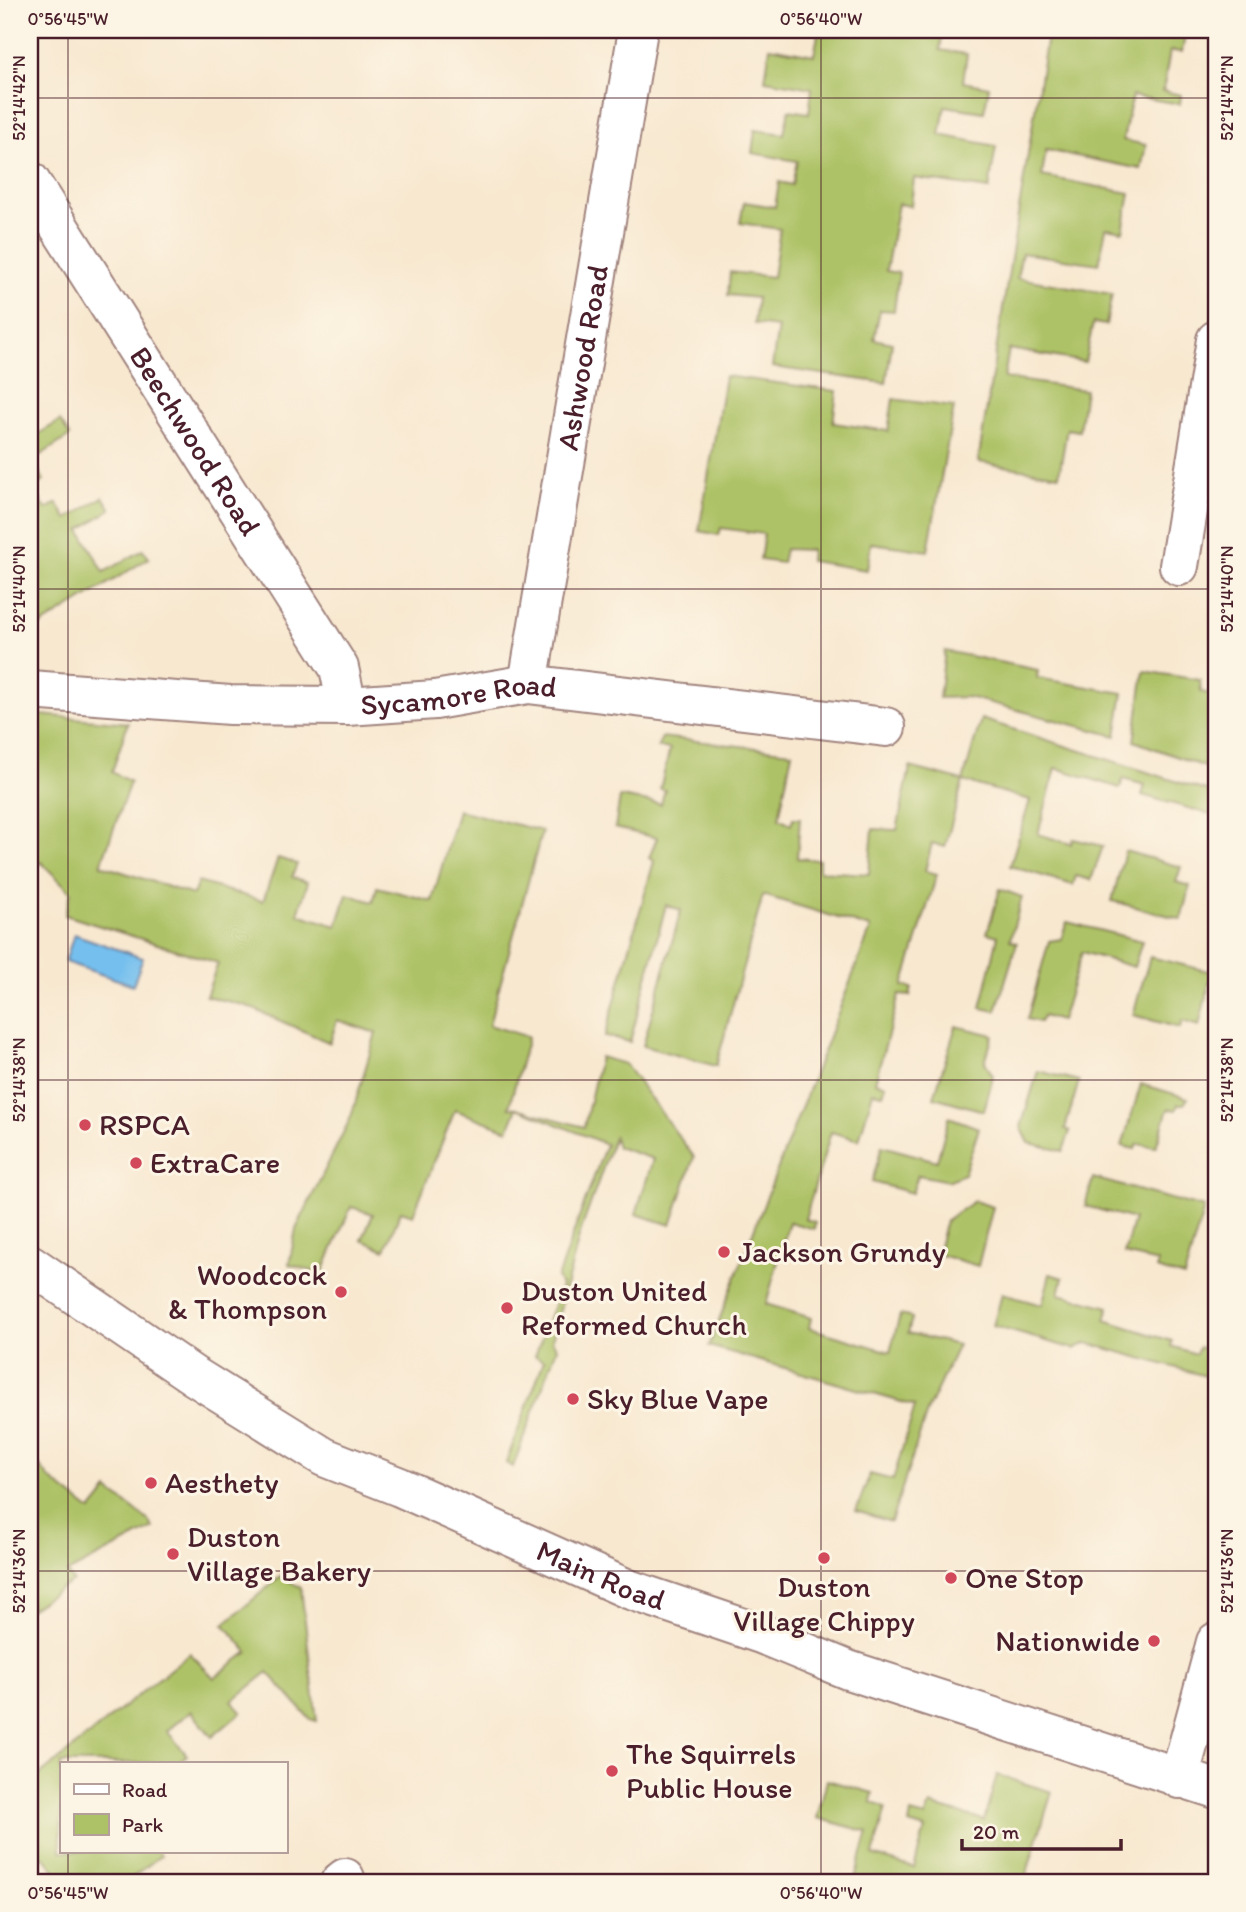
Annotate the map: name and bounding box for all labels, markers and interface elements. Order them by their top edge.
text: 0°56'45"W [28,8,108,30]
text: 0°56'40"W [780,8,862,30]
text: 52°14'42"N [8,55,30,141]
text: 52°14'42"N [1216,55,1238,141]
street label: Ashwood Road [549,262,616,453]
street label: Beechwood Road [122,339,269,542]
text: 52°14'40"N [8,545,30,633]
text: 52°14'40"N [1216,545,1238,633]
street label: Sycamore Road [359,665,559,723]
text: 52°14'38"N [8,1037,30,1123]
text: 52°14'38"N [1216,1037,1238,1123]
place label: RSPCA [99,1106,190,1143]
marker: RSPCA [77,1117,93,1133]
place label: ExtraCare [150,1144,280,1181]
marker: ExtraCare [128,1155,144,1171]
place label: Jackson Grundy [738,1233,946,1270]
marker: Jackson Grundy [716,1244,732,1260]
place label: Woodcock & Thompson [168,1256,327,1327]
place label: Duston United Reformed Church [521,1272,747,1343]
marker: Woodcock & Thompson [333,1284,349,1300]
marker: Duston United Reformed Church [499,1300,515,1316]
place label: Sky Blue Vape [587,1380,769,1417]
marker: Sky Blue Vape [565,1391,581,1407]
place label: Aesthety [165,1464,279,1501]
marker: Aesthety [143,1475,159,1491]
place label: Duston Village Bakery [187,1518,371,1589]
text: 52°14'36"N [8,1529,30,1613]
text: 52°14'36"N [1216,1529,1238,1613]
street label: Main Road [531,1531,670,1618]
marker: Duston Village Bakery [165,1546,181,1562]
marker: Duston Village Chippy [816,1550,832,1566]
place label: One Stop [965,1559,1084,1596]
place label: Duston Village Chippy [733,1568,915,1639]
marker: One Stop [943,1570,959,1586]
place label: Nationwide [995,1622,1140,1659]
marker: Nationwide [1146,1633,1162,1649]
place label: The Squirrels Public House [626,1735,796,1806]
legend [60,1762,287,1853]
marker: The Squirrels Public House [604,1763,620,1779]
text: Road [122,1777,168,1802]
scale bar [962,1807,1122,1851]
text: Park [122,1812,164,1837]
text: 20 m [973,1819,1020,1844]
text: 0°56'45"W [28,1882,108,1904]
text: 0°56'40"W [780,1882,862,1904]

